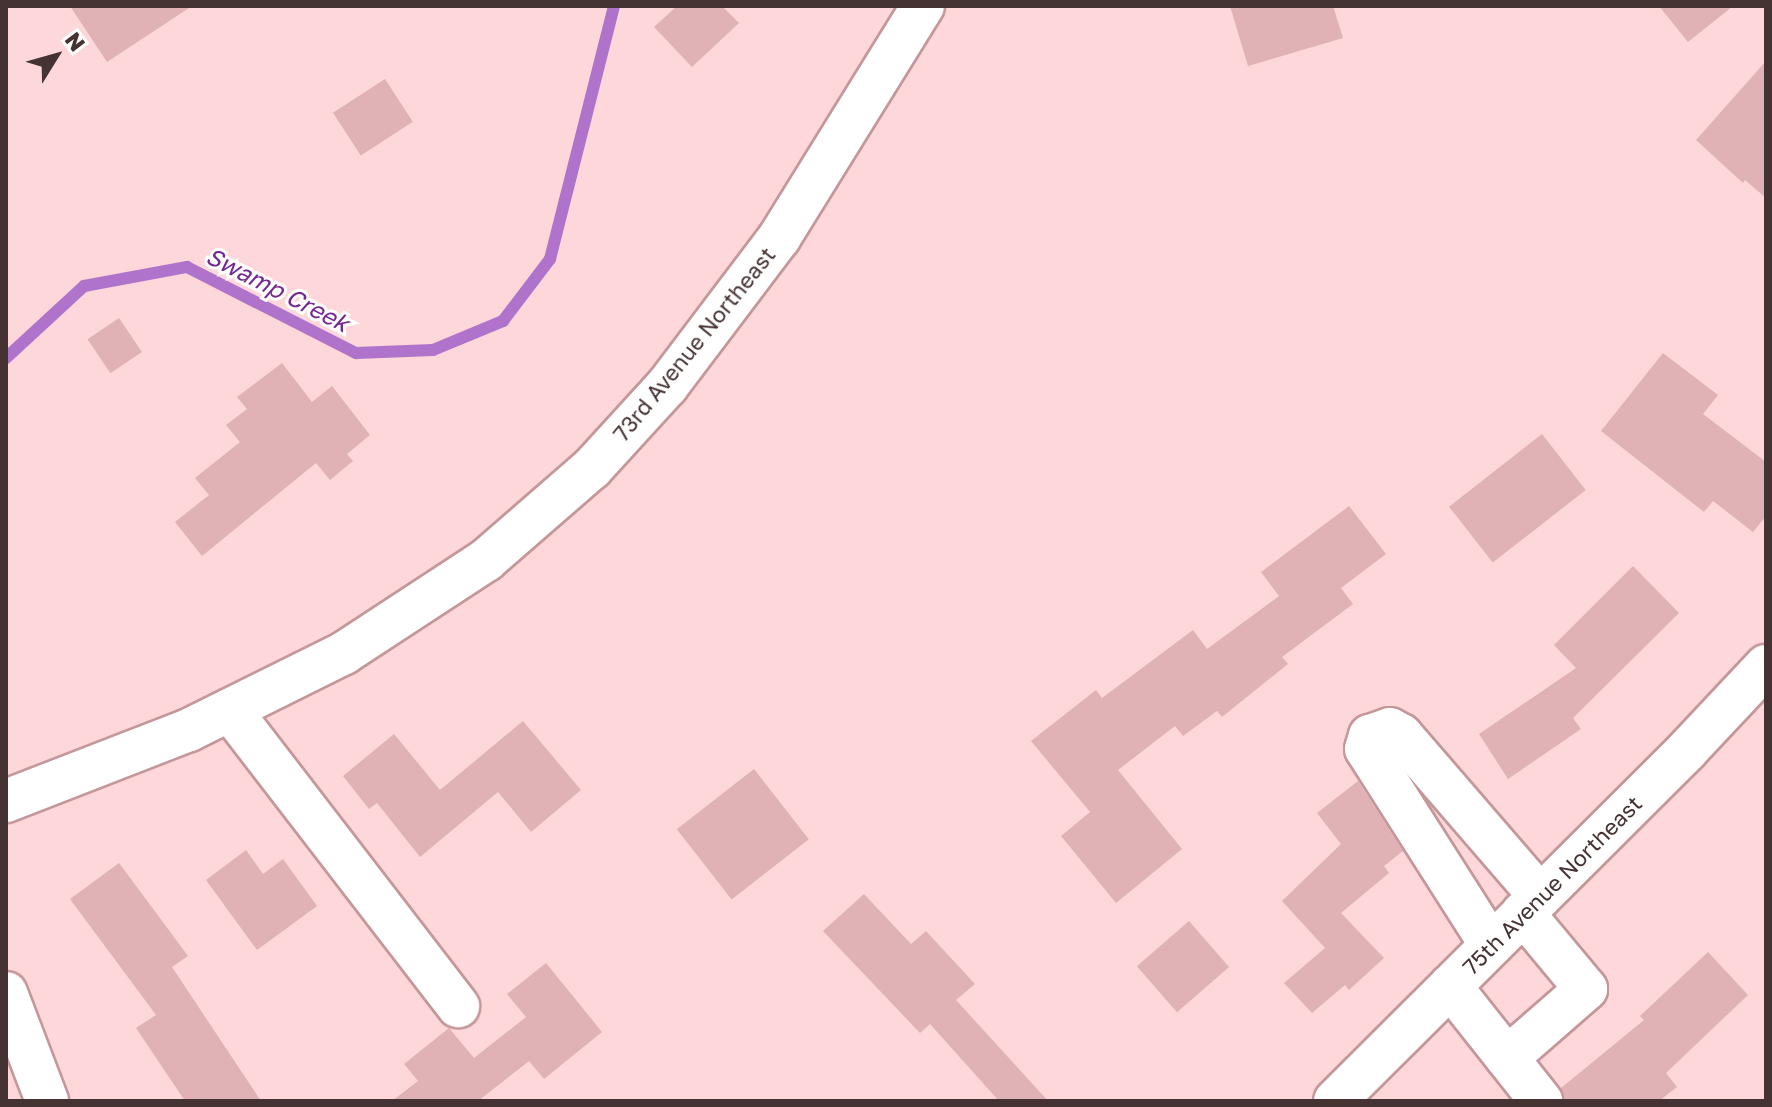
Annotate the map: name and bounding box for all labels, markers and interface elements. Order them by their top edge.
north arrow [16,16,96,96]
text: N [60,26,91,56]
water label: Swamp Creek [202,241,354,337]
street label: 73rd Avenue Northeast [608,242,780,446]
street label: 75th Avenue Northeast [1457,790,1647,980]

